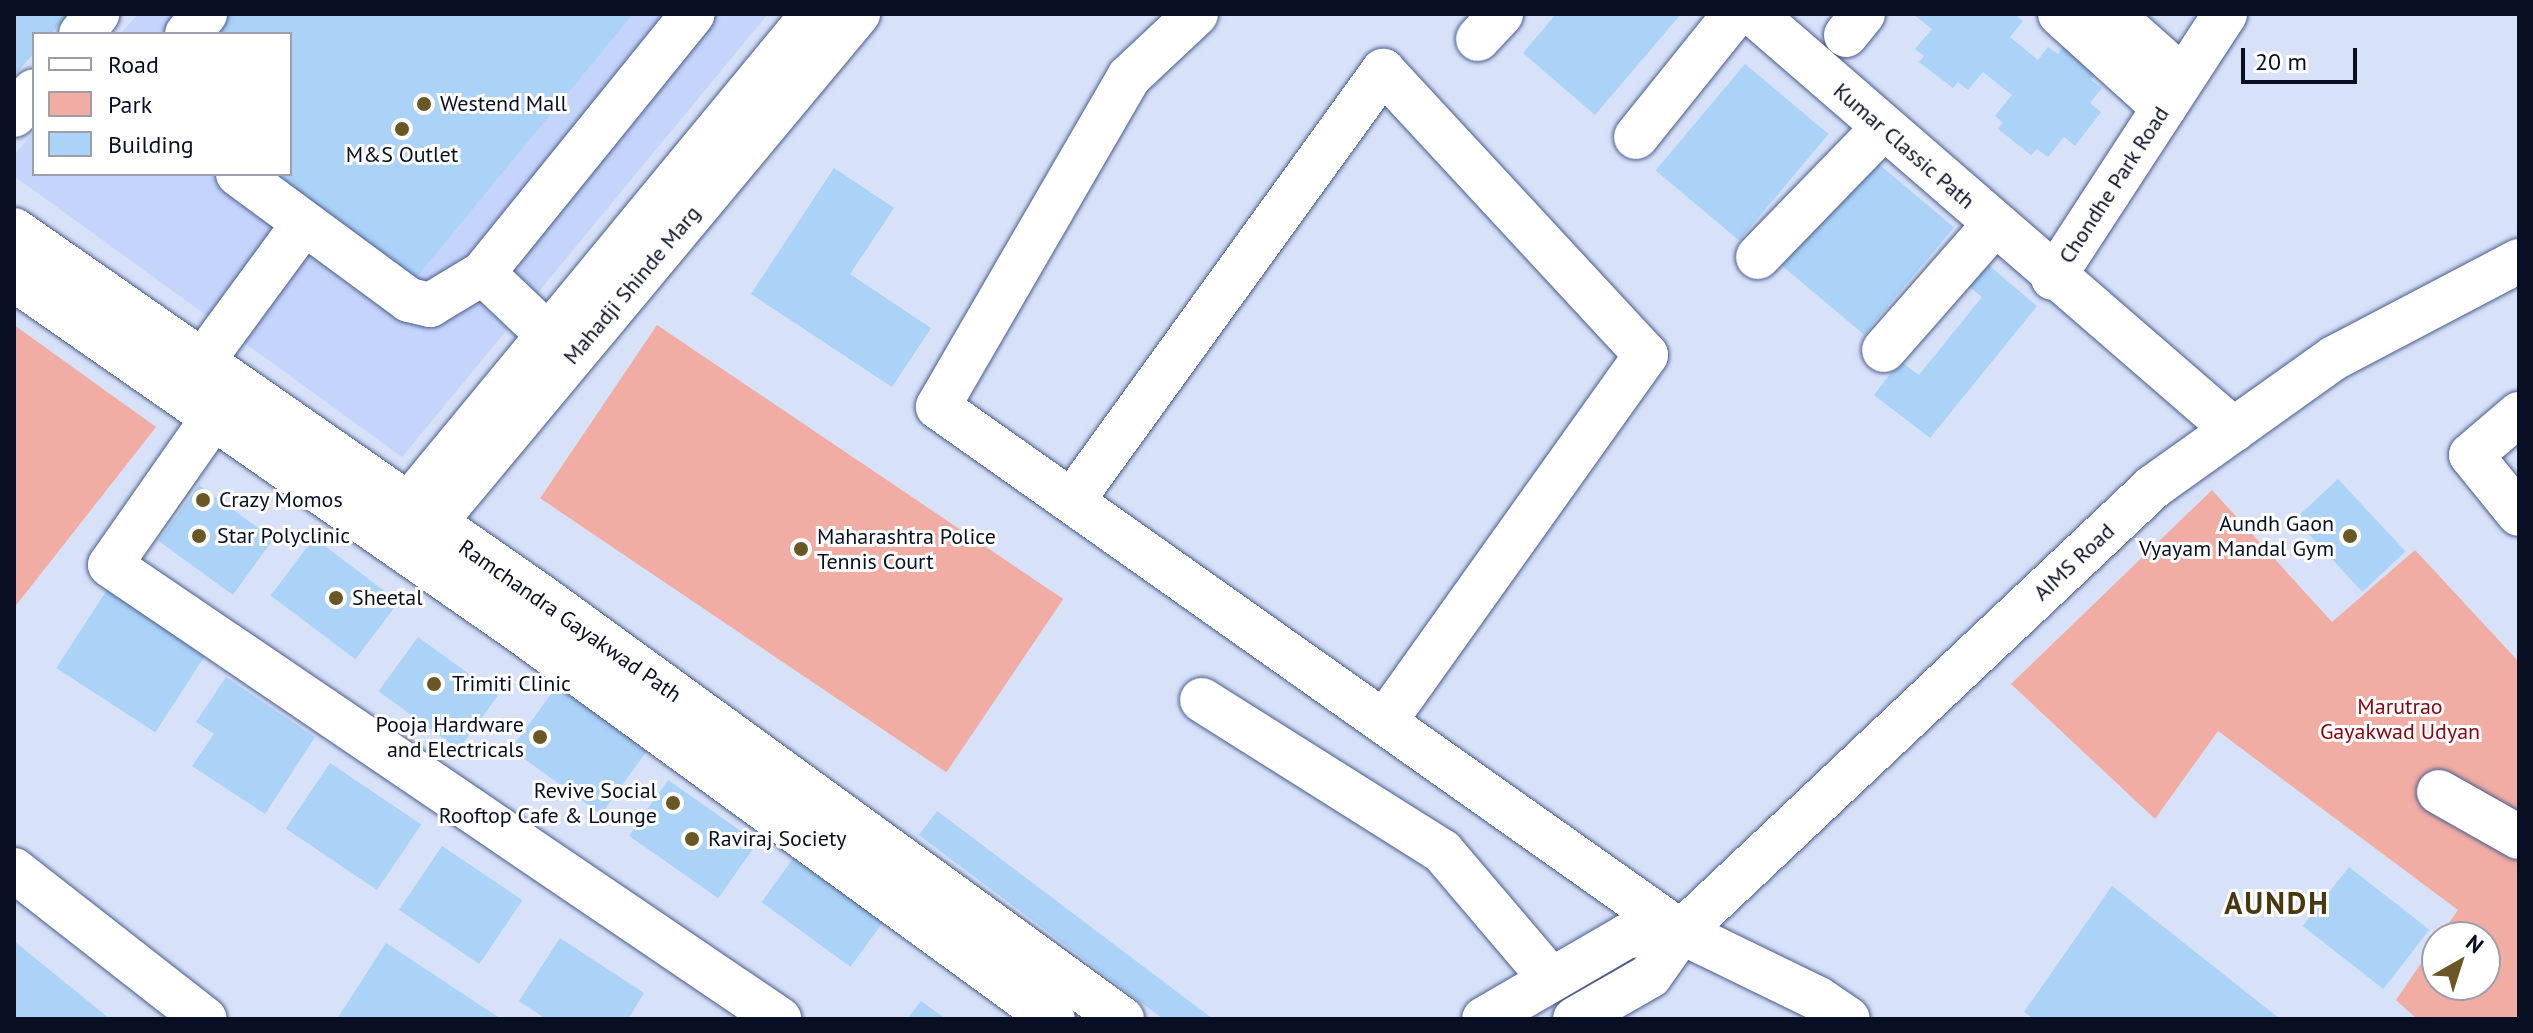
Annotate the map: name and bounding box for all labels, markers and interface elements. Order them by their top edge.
legend [32,32,292,176]
scale bar [2245,32,2361,82]
text: 20 m [2255,46,2307,77]
text: Road [108,49,159,80]
street label: Kumar Classic Path [1828,77,1980,215]
text: Park [108,89,152,120]
place label: Westend Mall [440,91,567,117]
marker: Westend Mall [415,95,433,113]
street label: Chondhe Park Road [2053,101,2175,269]
marker: M&S Outlet [393,120,411,138]
text: Building [108,129,194,160]
place label: M&S Outlet [346,142,458,168]
street label: Mahadji Shinde Marg [558,200,706,370]
place label: Crazy Momos [219,487,343,513]
marker: Crazy Momos [194,491,212,509]
place label: Aundh Gaon Vyayam Mandal Gym [2139,510,2334,562]
street label: AIMS Road [2028,518,2120,606]
place label: Star Polyclinic [217,523,350,549]
place label: Maharashtra Police Tennis Court [817,523,996,574]
marker: Star Polyclinic [188,525,210,547]
marker: Aundh Gaon Vyayam Mandal Gym [2341,527,2359,545]
street label: Ramchandra Gayakwad Path [454,534,686,708]
marker: Maharashtra Police Tennis Court [792,540,810,558]
place label: Sheetal [352,585,423,611]
marker: Sheetal [327,589,345,607]
place label: Trimiti Clinic [452,671,571,697]
marker: Trimiti Clinic [423,673,445,695]
park label: Marutrao Gayakwad Udyan [2320,693,2480,744]
place label: Pooja Hardware and Electricals [376,711,524,762]
marker: Pooja Hardware and Electricals [531,728,549,746]
place label: Revive Social Rooftop Cafe & Lounge [439,777,657,828]
marker: Revive Social Rooftop Cafe & Lounge [664,794,682,812]
place label: Raviraj Society [708,826,847,852]
marker: Raviraj Society [683,830,701,848]
district label: AUNDH [2224,885,2330,921]
north arrow [2421,921,2501,1001]
text: N [2460,928,2489,959]

